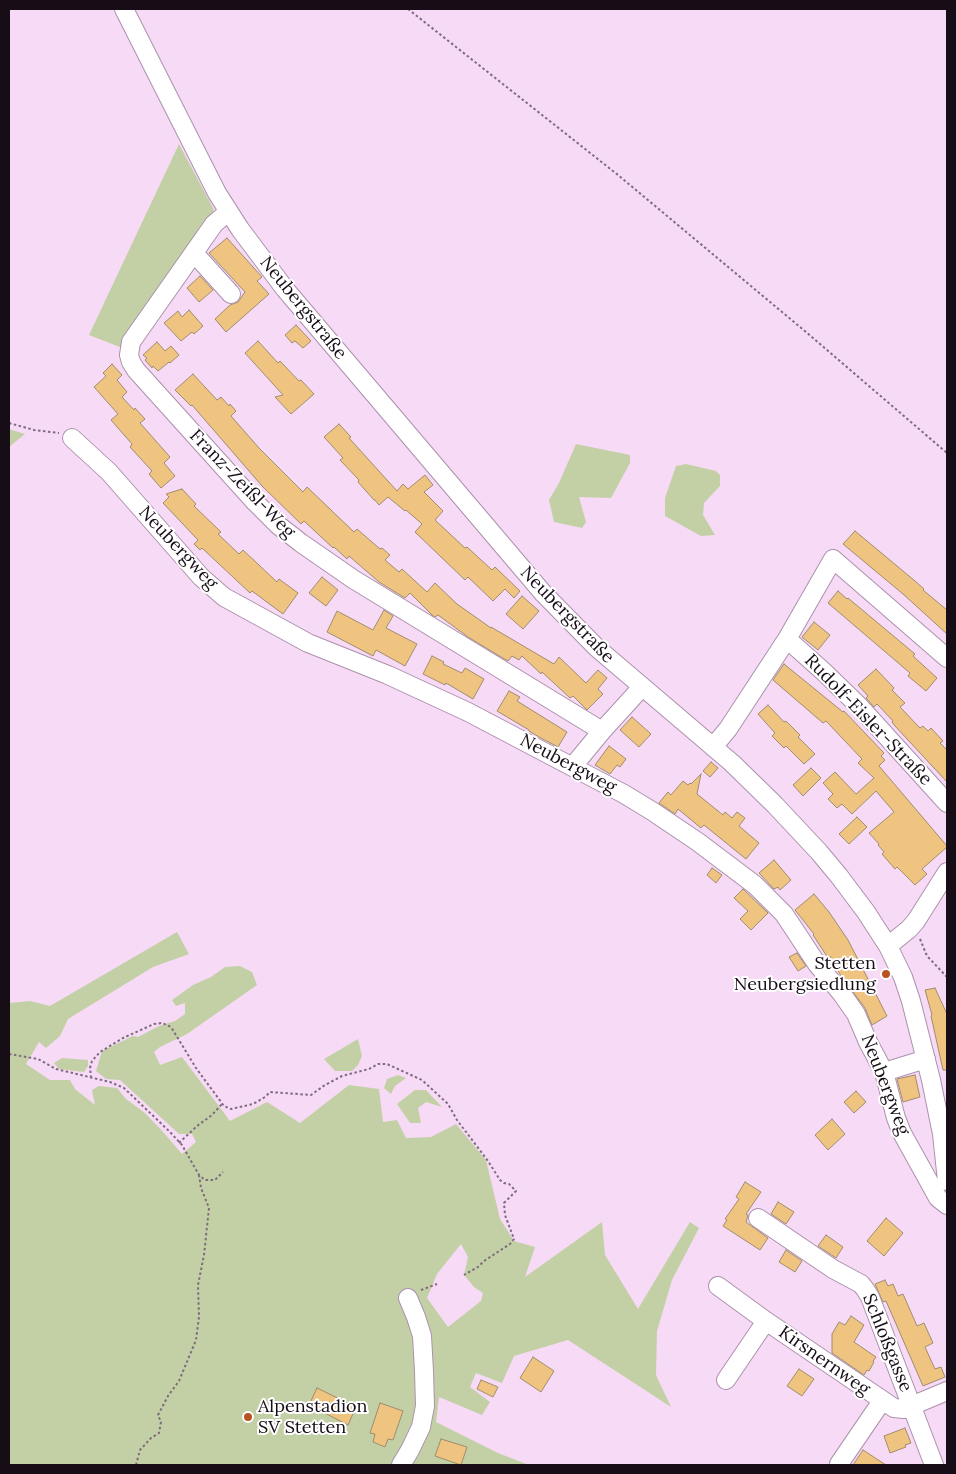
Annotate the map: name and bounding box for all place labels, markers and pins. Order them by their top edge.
place label: Stetten Neubergsiedlung [734,953,876,996]
marker: Stetten Neubergsiedlung [880,968,892,980]
place label: Alpenstadion SV Stetten [258,1396,367,1438]
marker: Alpenstadion SV Stetten [242,1411,254,1423]

